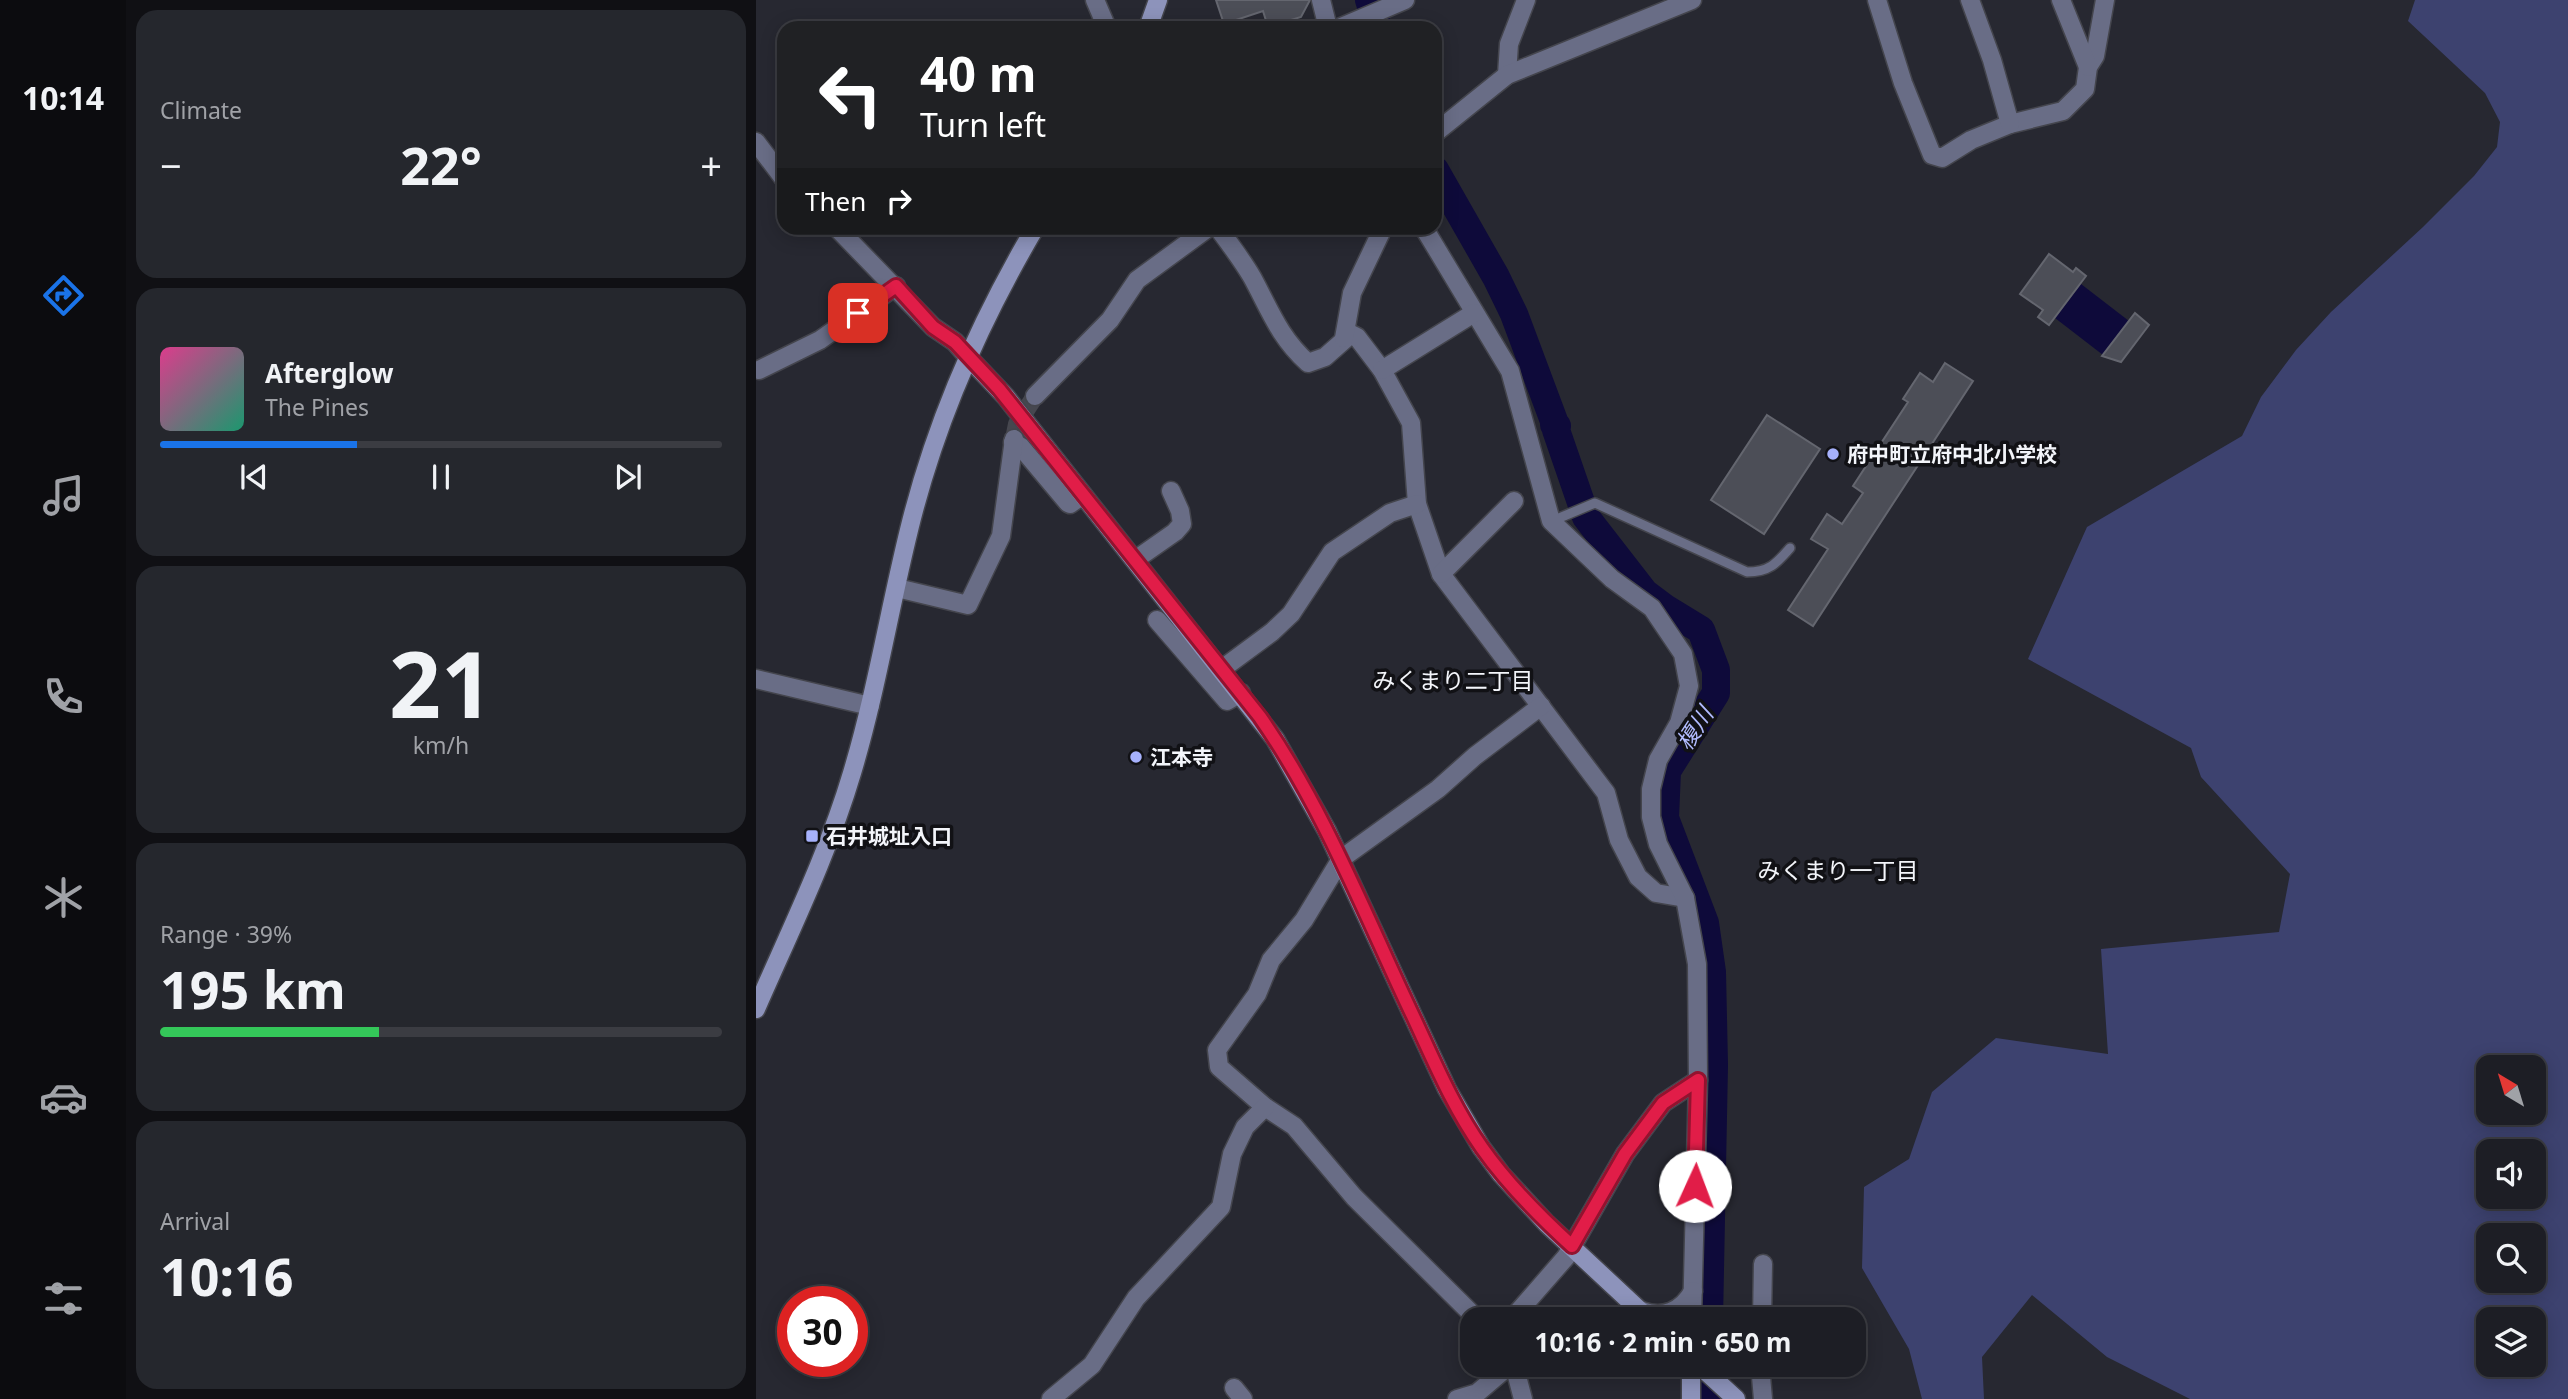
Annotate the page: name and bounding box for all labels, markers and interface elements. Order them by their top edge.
text: 40 m [920,40,1037,106]
icon: left [805,49,896,140]
text: 10:14 [22,76,104,119]
text: Climate [160,94,242,126]
text: Turn left [920,103,1046,146]
text: 22° [400,129,482,200]
text: − [160,139,182,191]
text: + [700,139,722,191]
icon: right [880,182,918,220]
text: Then [805,183,866,219]
icon: directions [39,271,88,320]
pin [828,283,888,343]
icon: arrive [839,294,877,332]
text: Afterglow [265,355,393,391]
text: The Pines [265,391,369,423]
place label: 府中町立府中北小学校 [1847,440,2057,468]
marker: 府中町立府中北小学校 [1825,446,1841,462]
icon: previous [235,458,273,496]
icon: pause [422,458,460,496]
icon: next [609,458,647,496]
icon: music [39,471,88,520]
text: 21 [389,621,493,745]
district label: みくまり二丁目 [1373,664,1534,696]
icon: phone [39,672,88,721]
water label: 榎川 [1668,697,1722,756]
text: km/h [413,729,469,761]
place label: 江本寺 [1150,743,1213,771]
marker: 江本寺 [1128,749,1144,765]
place label: 石井城址入口 [826,822,952,850]
marker: 石井城址入口 [804,828,820,844]
district label: みくまり一丁目 [1758,854,1919,886]
icon: climate [39,873,88,922]
text: Range · 39% [160,918,292,950]
text: 195 km [160,953,346,1024]
north arrow [2476,1055,2546,1125]
map controls [2476,1055,2546,1377]
icon: car [39,1073,88,1122]
button: sound [2476,1139,2546,1209]
position arrow [1658,1149,1732,1223]
text: Arrival [160,1205,230,1237]
button: search [2476,1223,2546,1293]
text: 10:16 [160,1240,294,1311]
icon: filters [39,1274,88,1323]
speed limit sign: 30 [777,1286,868,1377]
button: layers [2476,1307,2546,1377]
text: 10:16 · 2 min · 650 m [1535,1324,1791,1360]

